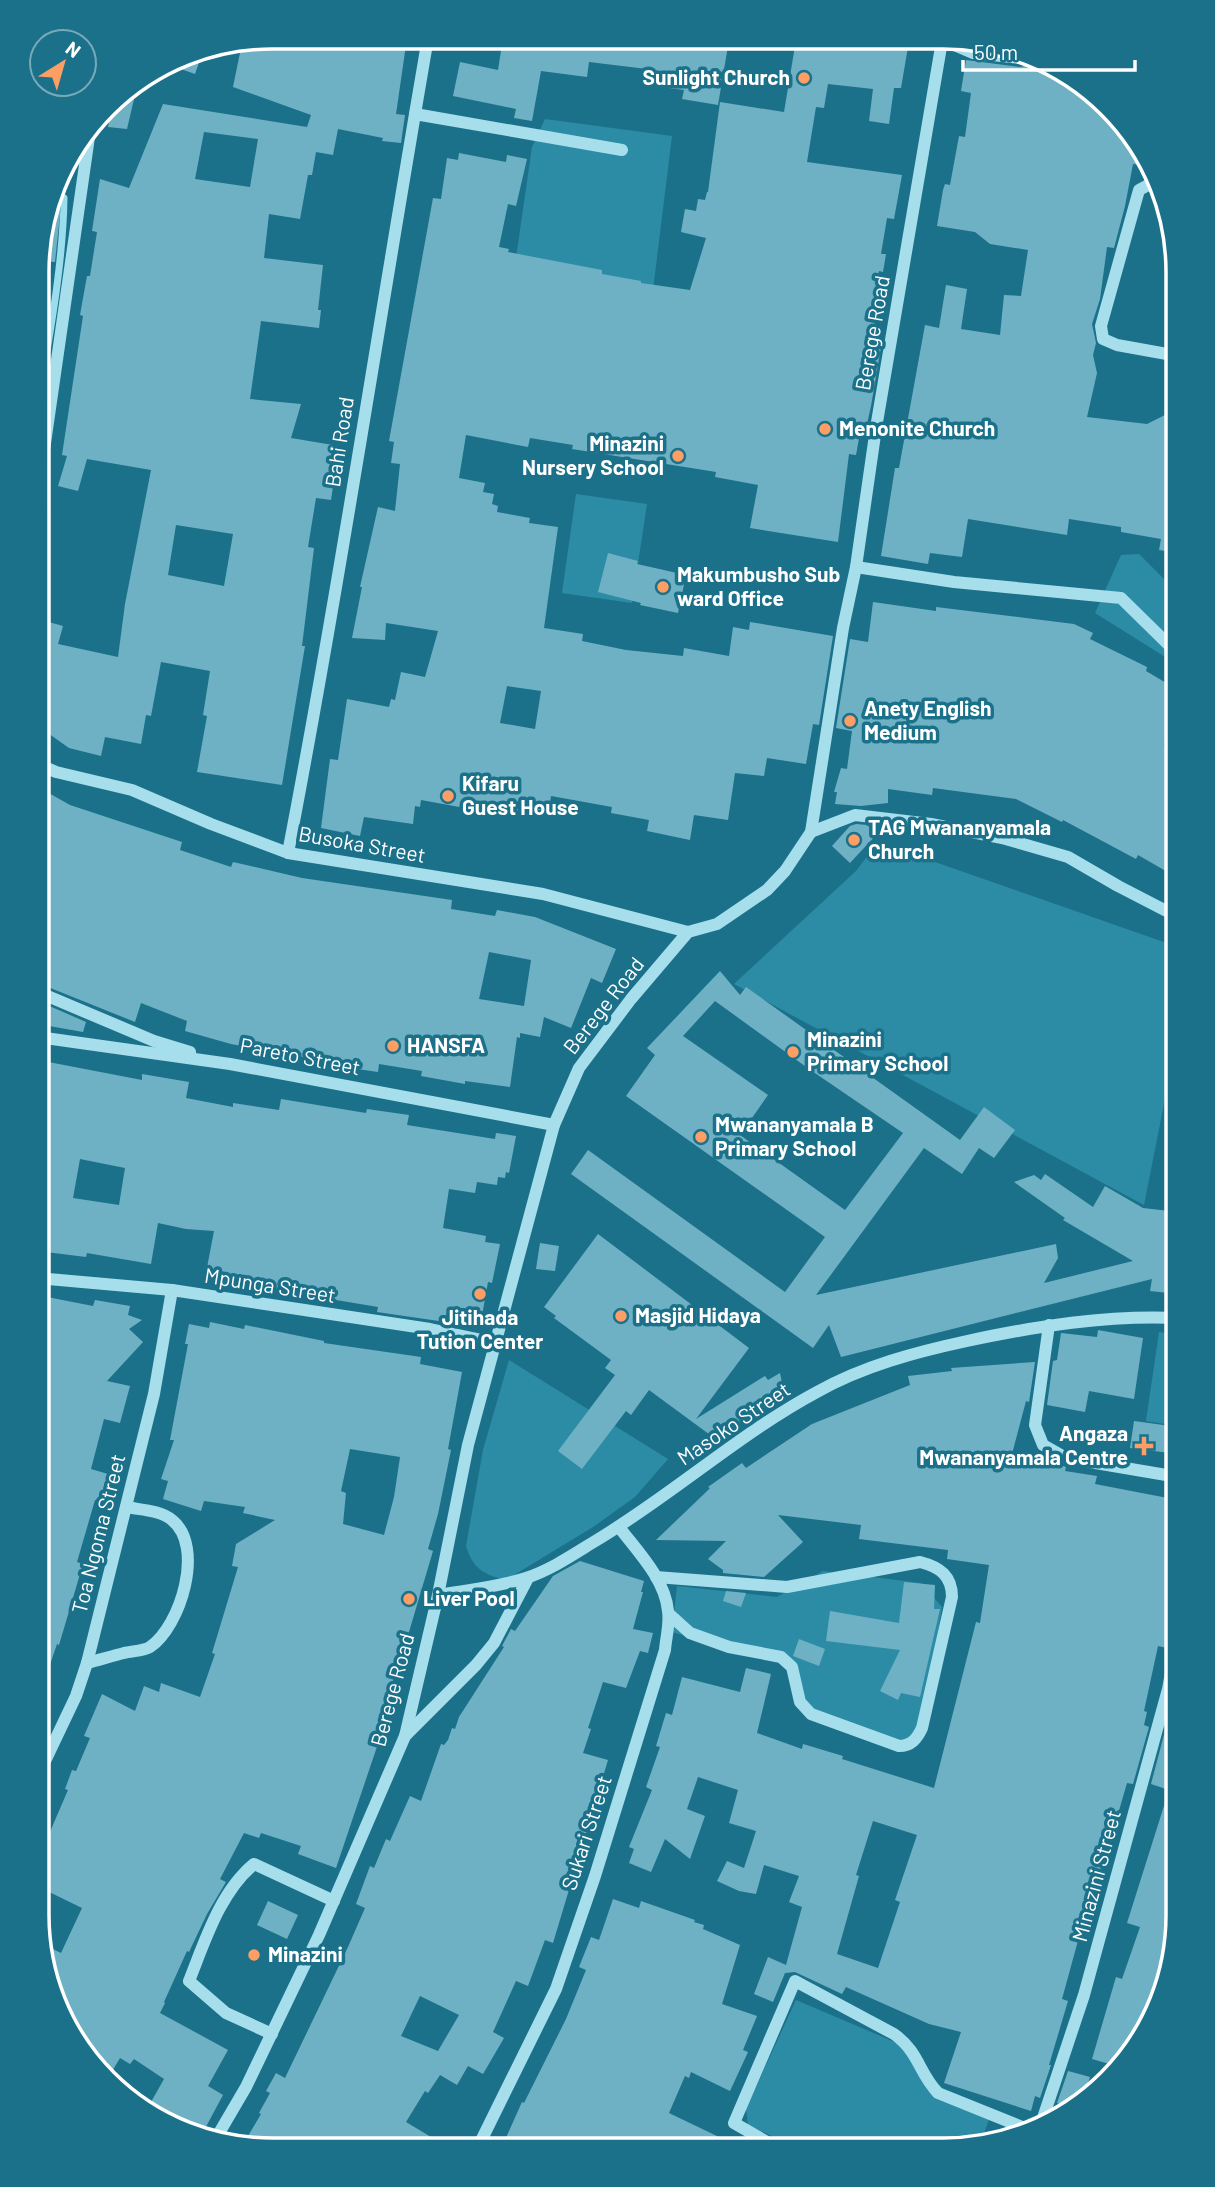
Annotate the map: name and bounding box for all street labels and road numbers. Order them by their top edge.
street label: Berege Road [849,273,894,392]
street label: Bahi Road [319,395,358,489]
street label: Busoka Street [297,820,428,867]
street label: Berege Road [557,952,648,1059]
street label: Pareto Street [238,1032,363,1079]
street label: Mpunga Street [203,1262,338,1307]
street label: Masoko Street [672,1376,794,1470]
street label: Toa Ngoma Street [66,1451,129,1616]
street label: Berege Road [364,1630,419,1749]
street label: Sukari Street [555,1772,616,1893]
street label: Minazini Street [1066,1807,1125,1944]

